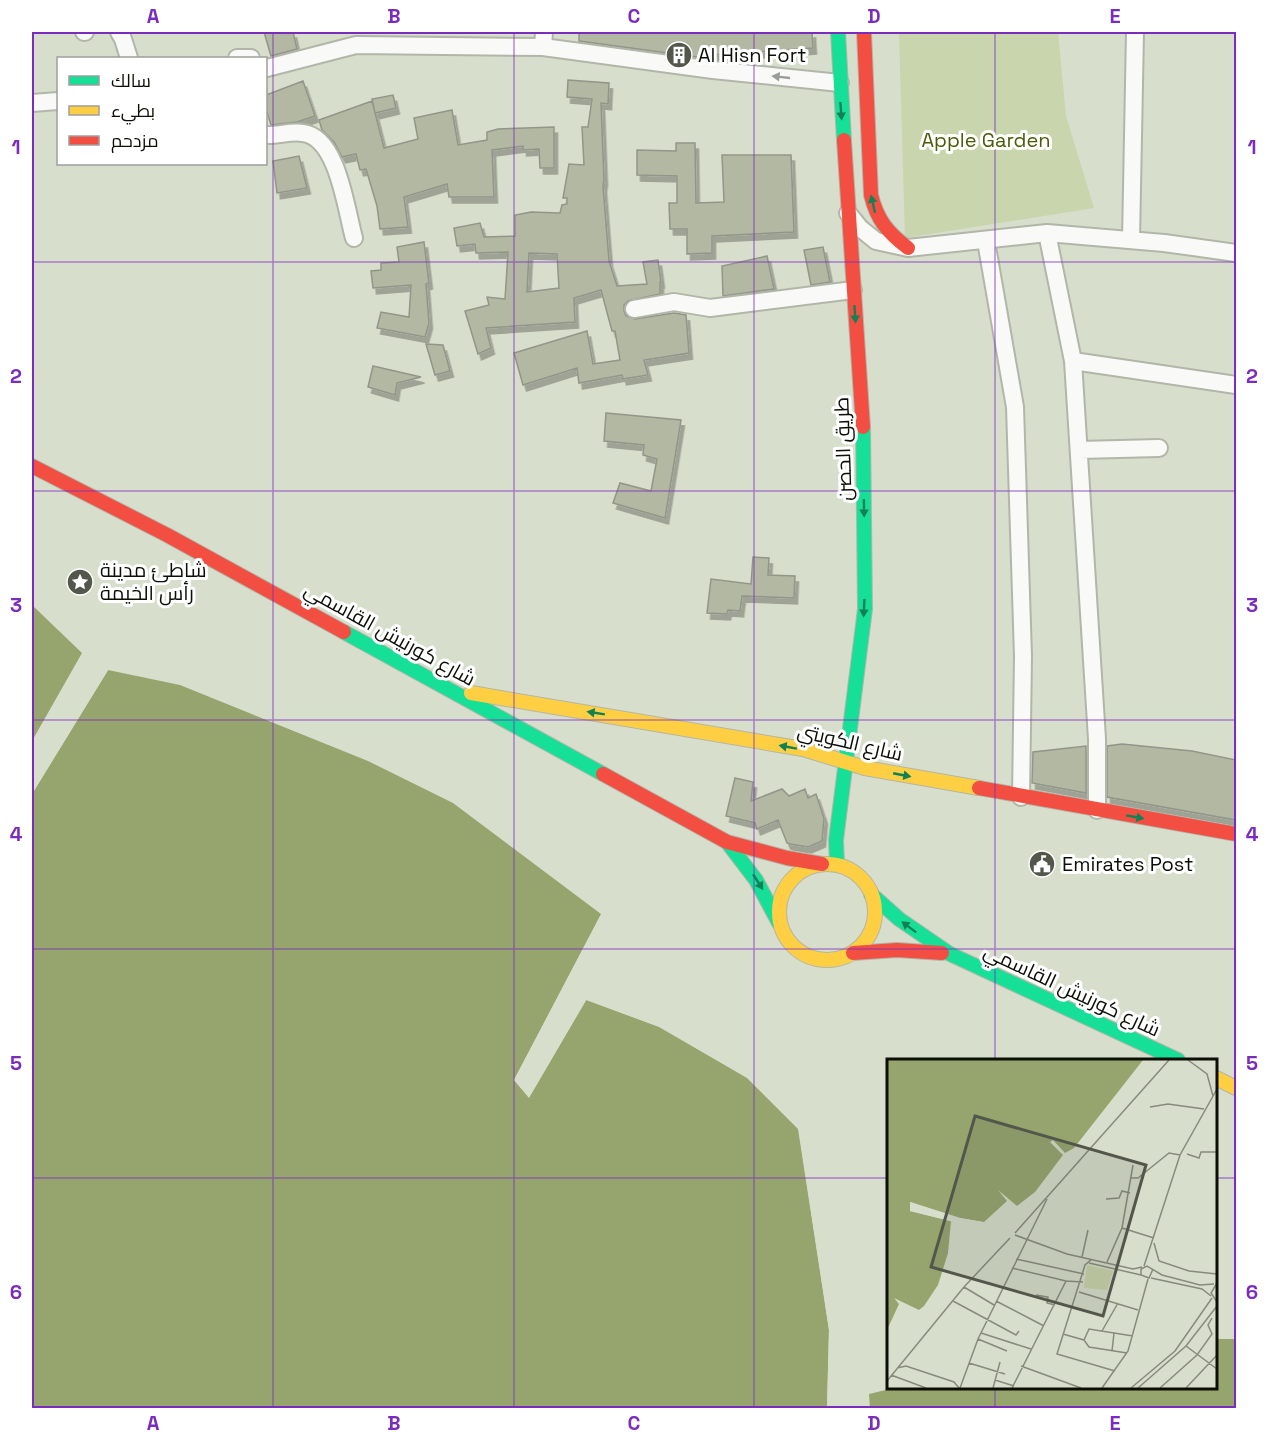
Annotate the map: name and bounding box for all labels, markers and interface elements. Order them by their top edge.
text: A [147,3,160,29]
text: B [387,3,401,29]
text: C [628,3,641,29]
text: D [867,3,881,29]
text: E [1109,3,1121,29]
building icon: Al Hisn Fort [664,40,694,70]
place label: Al Hisn Fort [698,42,806,68]
legend [57,57,267,165]
text: سالك [111,69,151,92]
one-way arrow [772,72,791,82]
text: بطيء [111,99,155,125]
one-way arrow [837,101,846,120]
park label: Apple Garden [921,127,1051,153]
text: مزدحم [111,129,159,153]
text: 1 [11,134,21,160]
text: 1 [1247,134,1257,160]
one-way arrow [867,195,877,214]
one-way arrow [850,304,860,323]
text: 2 [10,363,22,389]
text: 2 [1246,363,1258,389]
street label: طريق الحصن [828,397,858,501]
one-way arrow [859,499,869,518]
place label: شاطئ مدينة رأس الخيمة [100,557,206,606]
place icon: شاطئ مدينة رأس الخيمة [65,567,95,597]
street label: شارع كورنيش القاسمي [298,576,480,694]
text: 3 [10,592,22,618]
text: 3 [1246,592,1258,618]
one-way arrow [860,598,869,617]
one-way arrow [586,709,605,718]
street label: شارع الكويتي [794,717,905,770]
one-way arrow [778,742,797,751]
one-way arrow [892,771,911,780]
one-way arrow [1125,813,1144,822]
text: 4 [10,821,23,847]
text: 4 [1246,821,1259,847]
public building icon: Emirates Post [1027,849,1057,879]
place label: Emirates Post [1062,851,1193,877]
one-way arrow [753,874,764,890]
one-way arrow [901,921,916,933]
street label: شارع كورنيش القاسمي [978,938,1164,1045]
text: 5 [10,1050,22,1076]
text: 5 [1246,1050,1258,1076]
inset map [887,1059,1217,1389]
text: 6 [10,1279,22,1305]
text: 6 [1246,1279,1258,1305]
text: A [147,1410,160,1436]
text: B [387,1410,401,1436]
text: C [628,1410,641,1436]
text: D [867,1410,881,1436]
text: E [1109,1410,1121,1436]

